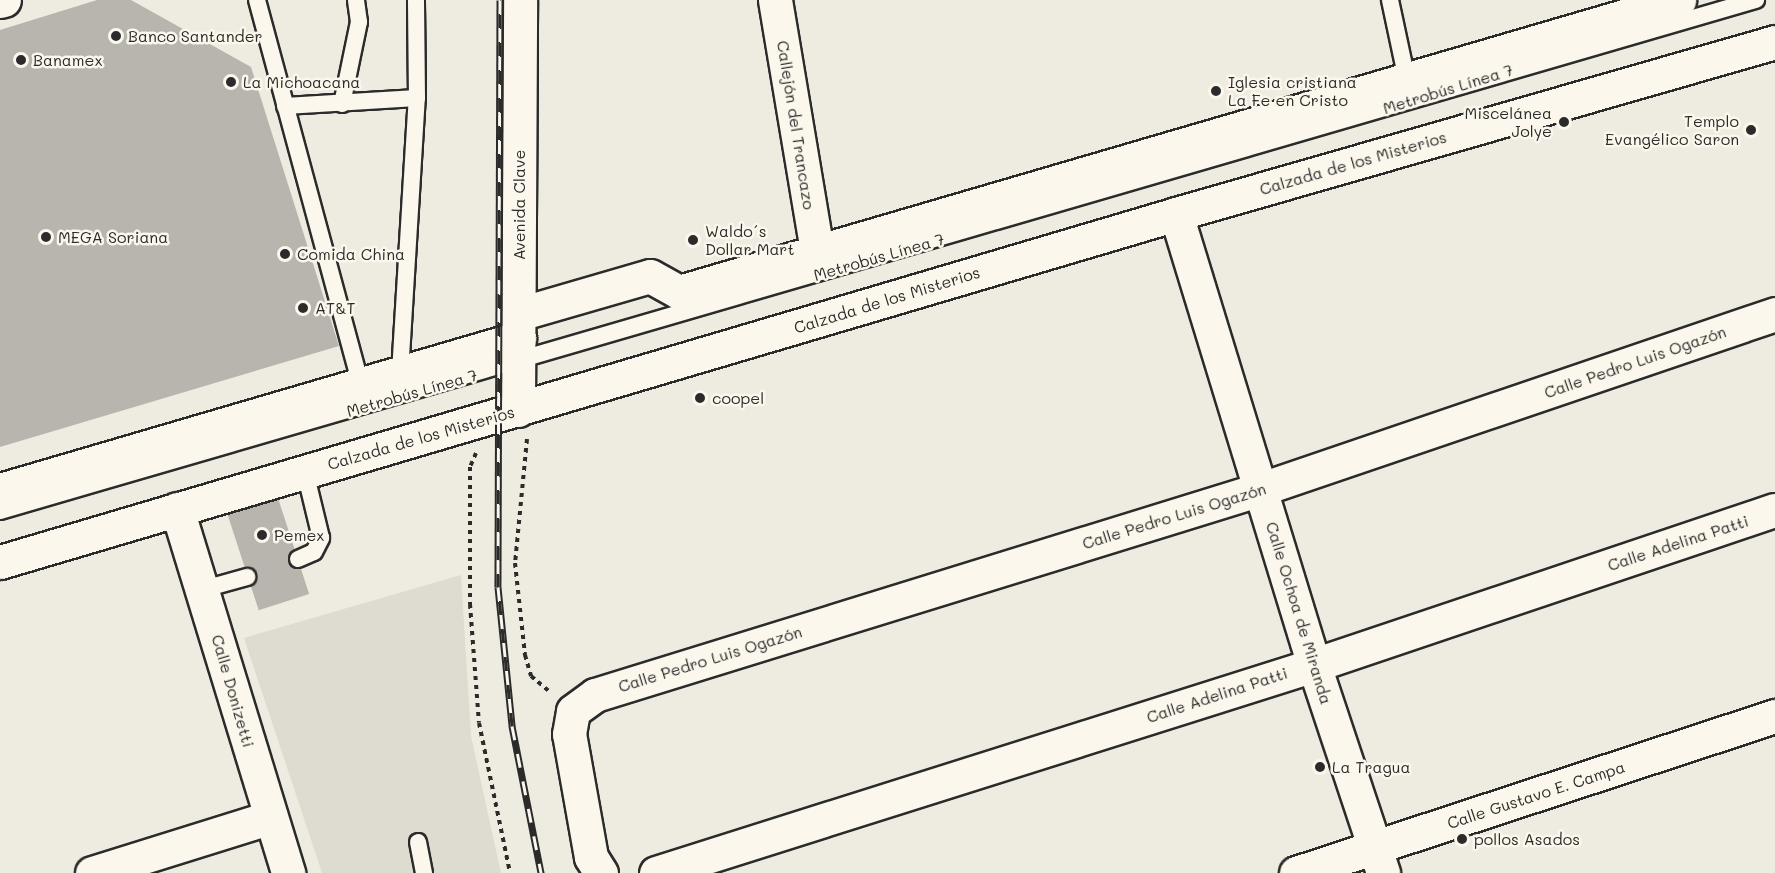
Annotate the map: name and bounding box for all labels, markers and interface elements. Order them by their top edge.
place label: Banco Santander [128,26,263,46]
marker: Banco Santander [109,29,123,43]
street label: Callejón del Trancazo [773,39,819,211]
place label: Banamex [33,50,103,70]
marker: Banamex [14,53,28,67]
street label: Metrobús Línea 7 [1381,60,1515,118]
place label: La Michoacana [243,72,360,92]
place label: Iglesia cristiana La Fe en Cristo [1228,72,1357,110]
marker: La Michoacana [224,75,238,89]
marker: Iglesia cristiana La Fe en Cristo [1209,84,1223,98]
place label: Miscelánea Jolye [1465,103,1552,141]
place label: Templo Evangélico Saron [1605,111,1739,149]
marker: Miscelánea Jolye [1557,115,1571,129]
marker: Templo Evangélico Saron [1744,123,1758,137]
street label: Calzada de los Misterios [1257,127,1449,199]
street label: Avenida Clave [509,150,529,260]
place label: Waldo´s Dollar Mart [705,221,794,259]
place label: MEGA Soriana [58,227,168,247]
street label: Metrobús Línea 7 [811,229,947,285]
marker: MEGA Soriana [39,230,53,244]
marker: Waldo´s Dollar Mart [686,233,700,247]
place label: Comida China [297,244,405,264]
marker: Comida China [278,247,292,261]
street label: Calzada de los Misterios [792,263,982,337]
place label: AT&T [315,298,355,318]
marker: AT&T [296,301,310,315]
street label: Calle Pedro Luis Ogazón [1542,322,1728,402]
street label: Metrobús Línea 7 [344,365,480,421]
place label: coopel [712,388,764,408]
marker: coopel [693,391,707,405]
street label: Calzada de los Misterios [325,402,517,474]
street label: Calle Pedro Luis Ogazón [1080,479,1268,553]
street label: Calle Adelina Patti [1605,511,1751,575]
street label: Calle Ochoa de Miranda [1262,519,1336,707]
place label: Pemex [274,525,324,545]
marker: Pemex [255,528,269,542]
street label: Calle Pedro Luis Ogazón [616,622,804,696]
street label: Calle Donizetti [208,632,258,750]
street label: Calle Adelina Patti [1144,663,1290,727]
place label: La Tragua [1332,757,1410,777]
street label: Calle Gustavo E. Campa [1445,757,1627,833]
marker: La Tragua [1313,760,1327,774]
place label: pollos Asados [1474,829,1580,849]
marker: pollos Asados [1455,832,1469,846]

